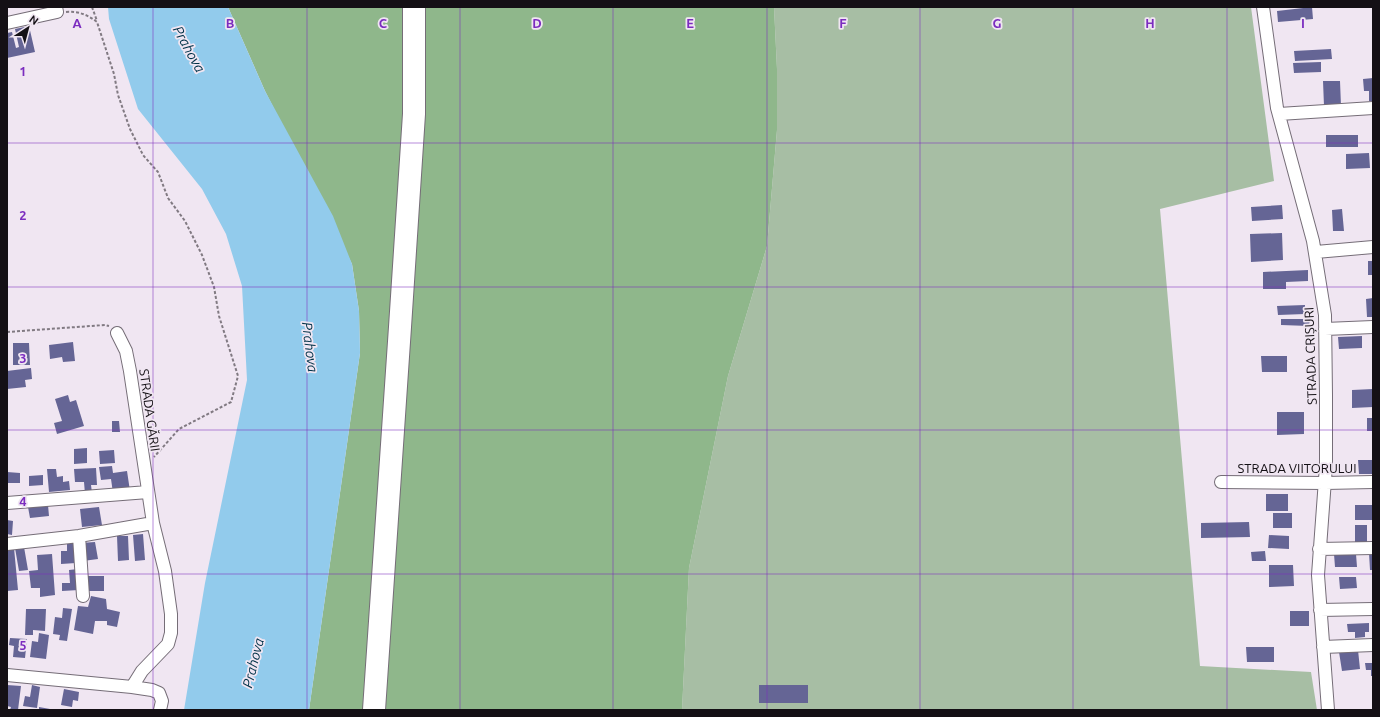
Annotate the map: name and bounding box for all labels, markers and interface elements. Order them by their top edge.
north arrow [8,8,48,48]
text: N [27,13,41,27]
text: A [72,16,82,30]
text: B [226,16,235,30]
text: C [379,16,388,30]
text: D [532,16,542,30]
text: E [686,16,694,30]
text: F [839,16,847,30]
text: G [993,16,1002,30]
text: H [1145,16,1155,30]
text: I [1301,16,1305,30]
water label: Prahova [170,23,208,75]
text: 1 [19,64,27,78]
text: 2 [19,208,27,222]
street label: STRADA CRIȘURI [1301,307,1319,405]
water label: Prahova [299,321,321,373]
text: 3 [19,351,27,365]
street label: STRADA GĂRII [137,368,163,452]
street label: STRADA VIITORULUI [1237,461,1357,475]
text: 4 [19,494,27,508]
water label: Prahova [239,636,267,689]
text: 5 [19,638,27,652]

